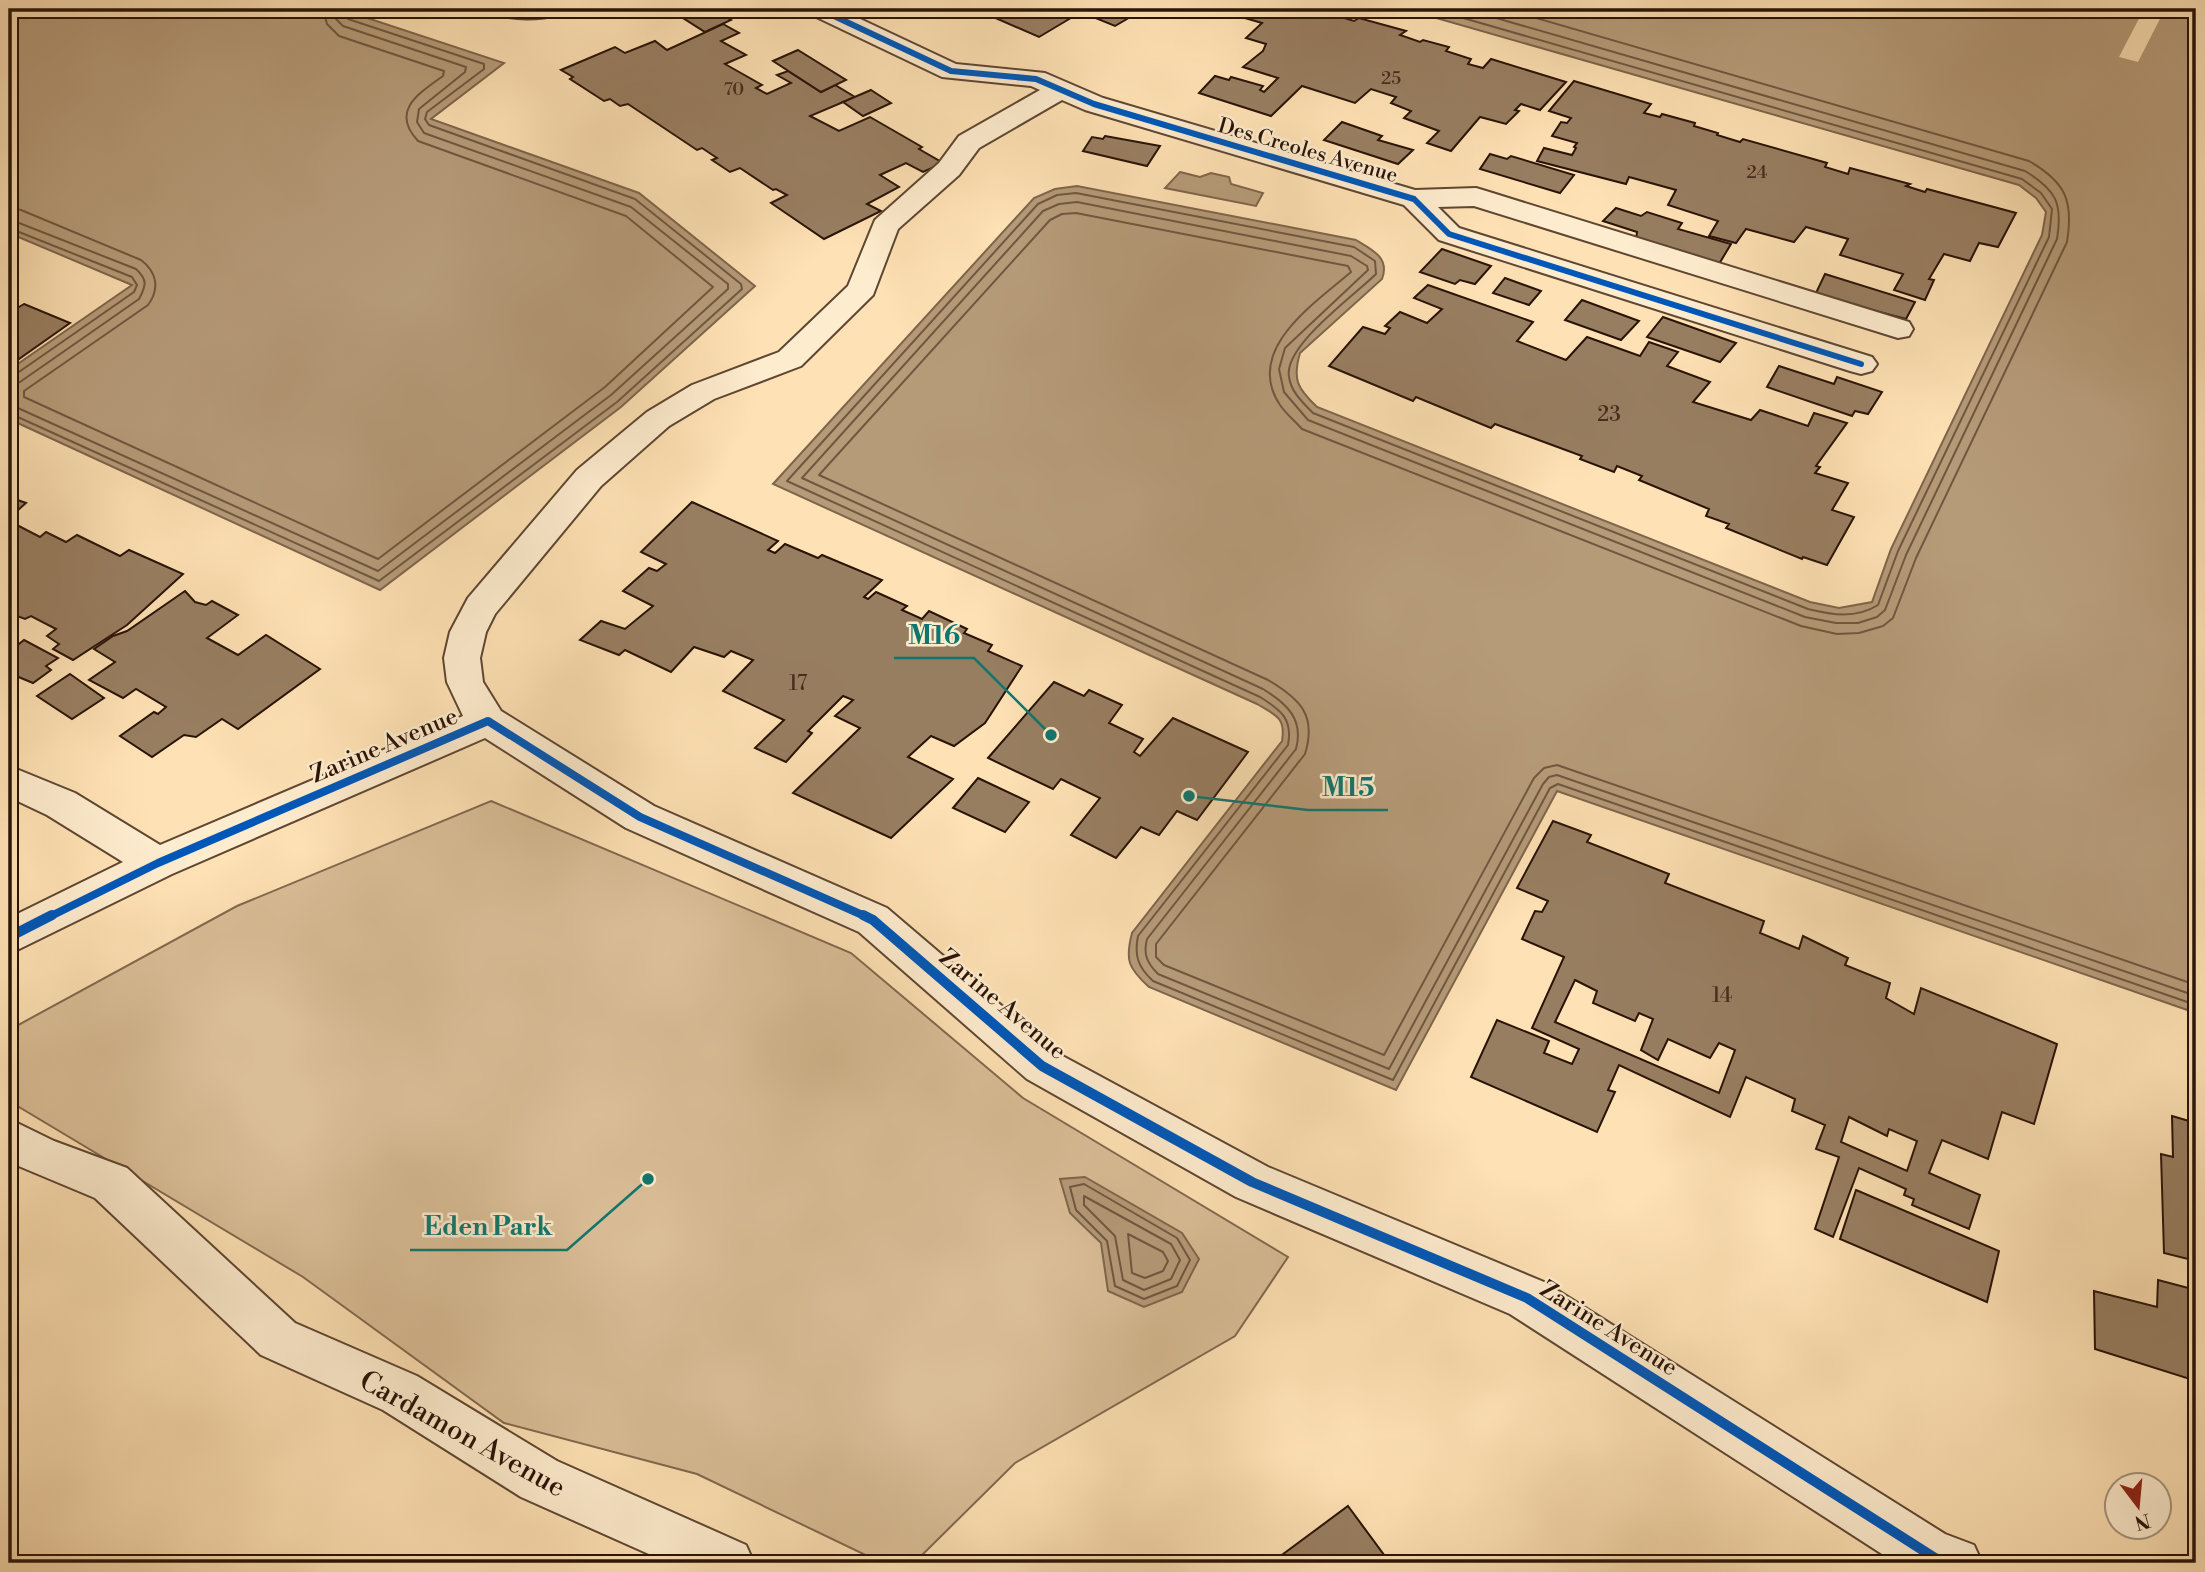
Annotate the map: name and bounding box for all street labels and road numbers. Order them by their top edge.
street label: Des Creoles Avenue [1215,113,1401,189]
street label: Zarine Avenue [306,701,463,790]
street label: Zarine Avenue [933,943,1072,1067]
street label: Zarine Avenue [1534,1275,1683,1383]
street label: Cardamon Avenue [353,1363,571,1505]

